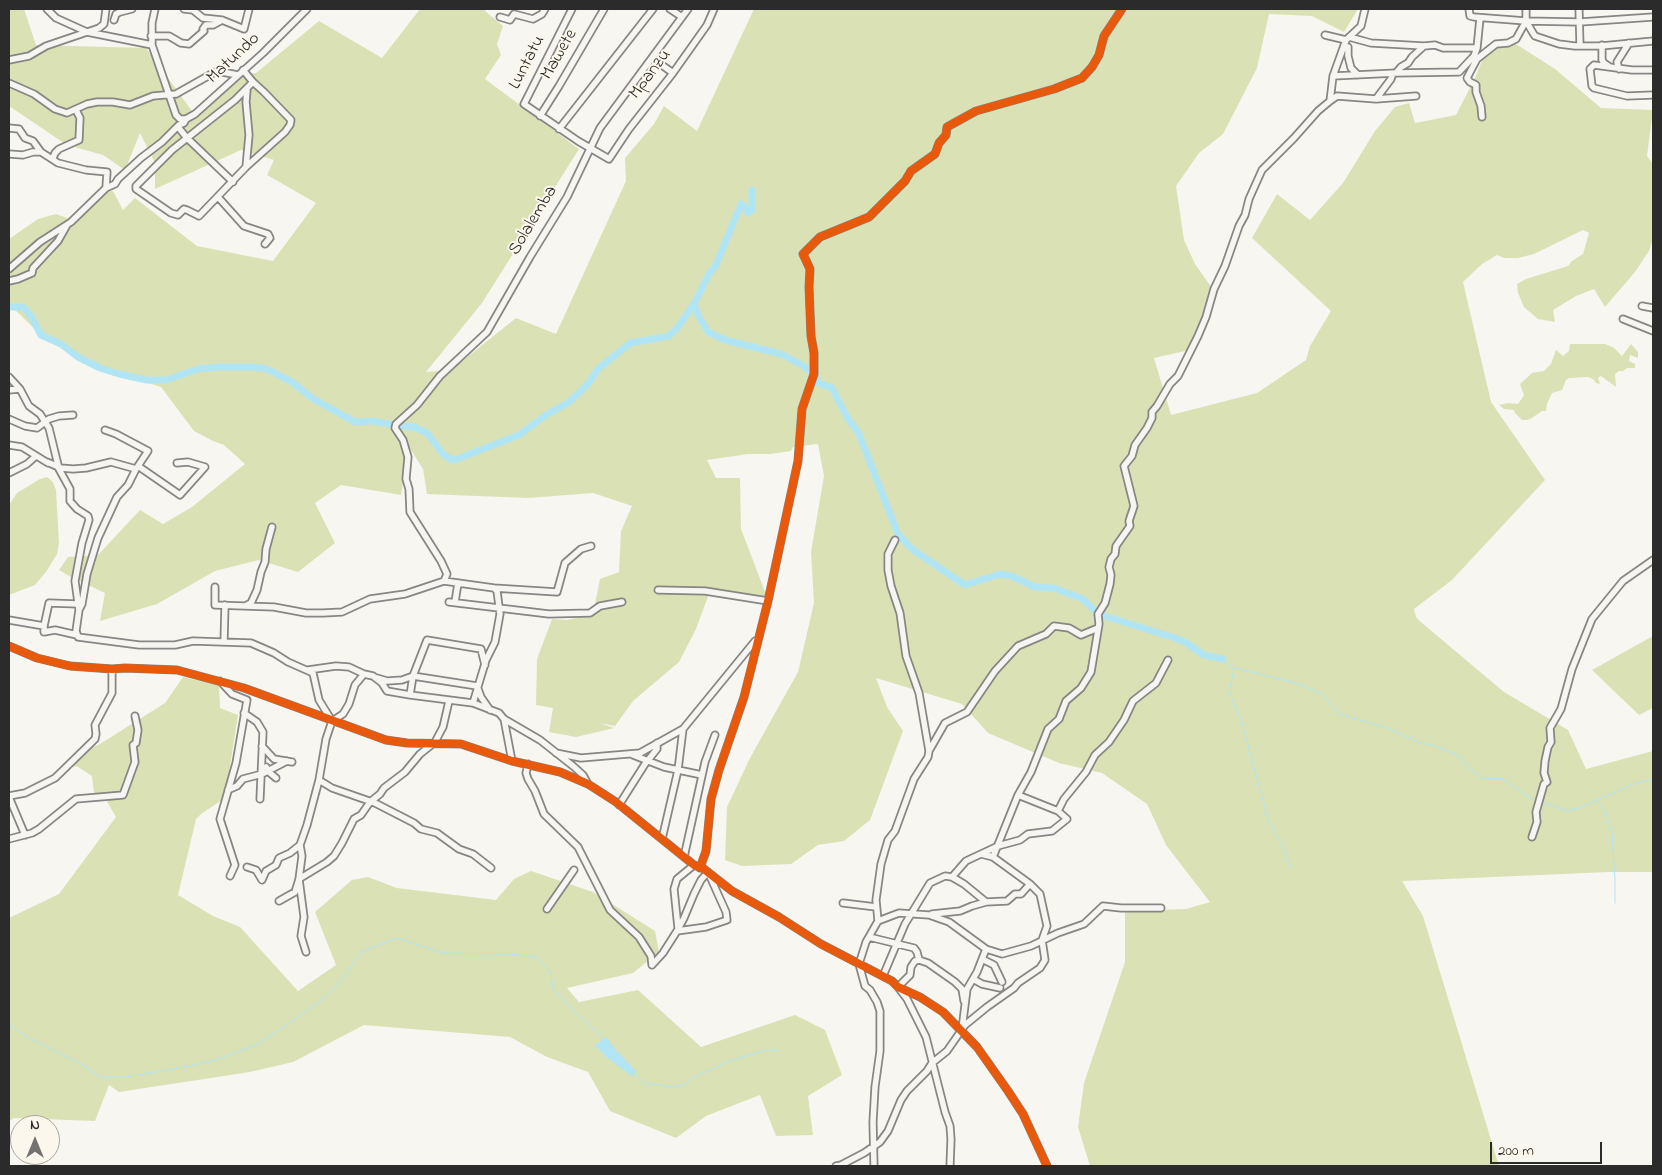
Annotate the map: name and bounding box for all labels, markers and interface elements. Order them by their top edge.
street label: Mawete [537,26,583,84]
street label: Matundo [203,29,265,89]
street label: Luntatu [505,32,551,94]
street label: Mpanzu [625,46,677,104]
street label: Solalemba [505,182,563,260]
north arrow [10,1115,60,1165]
text: N [30,1115,40,1136]
scale bar [1492,1132,1604,1164]
text: 200 m [1498,1140,1534,1162]

